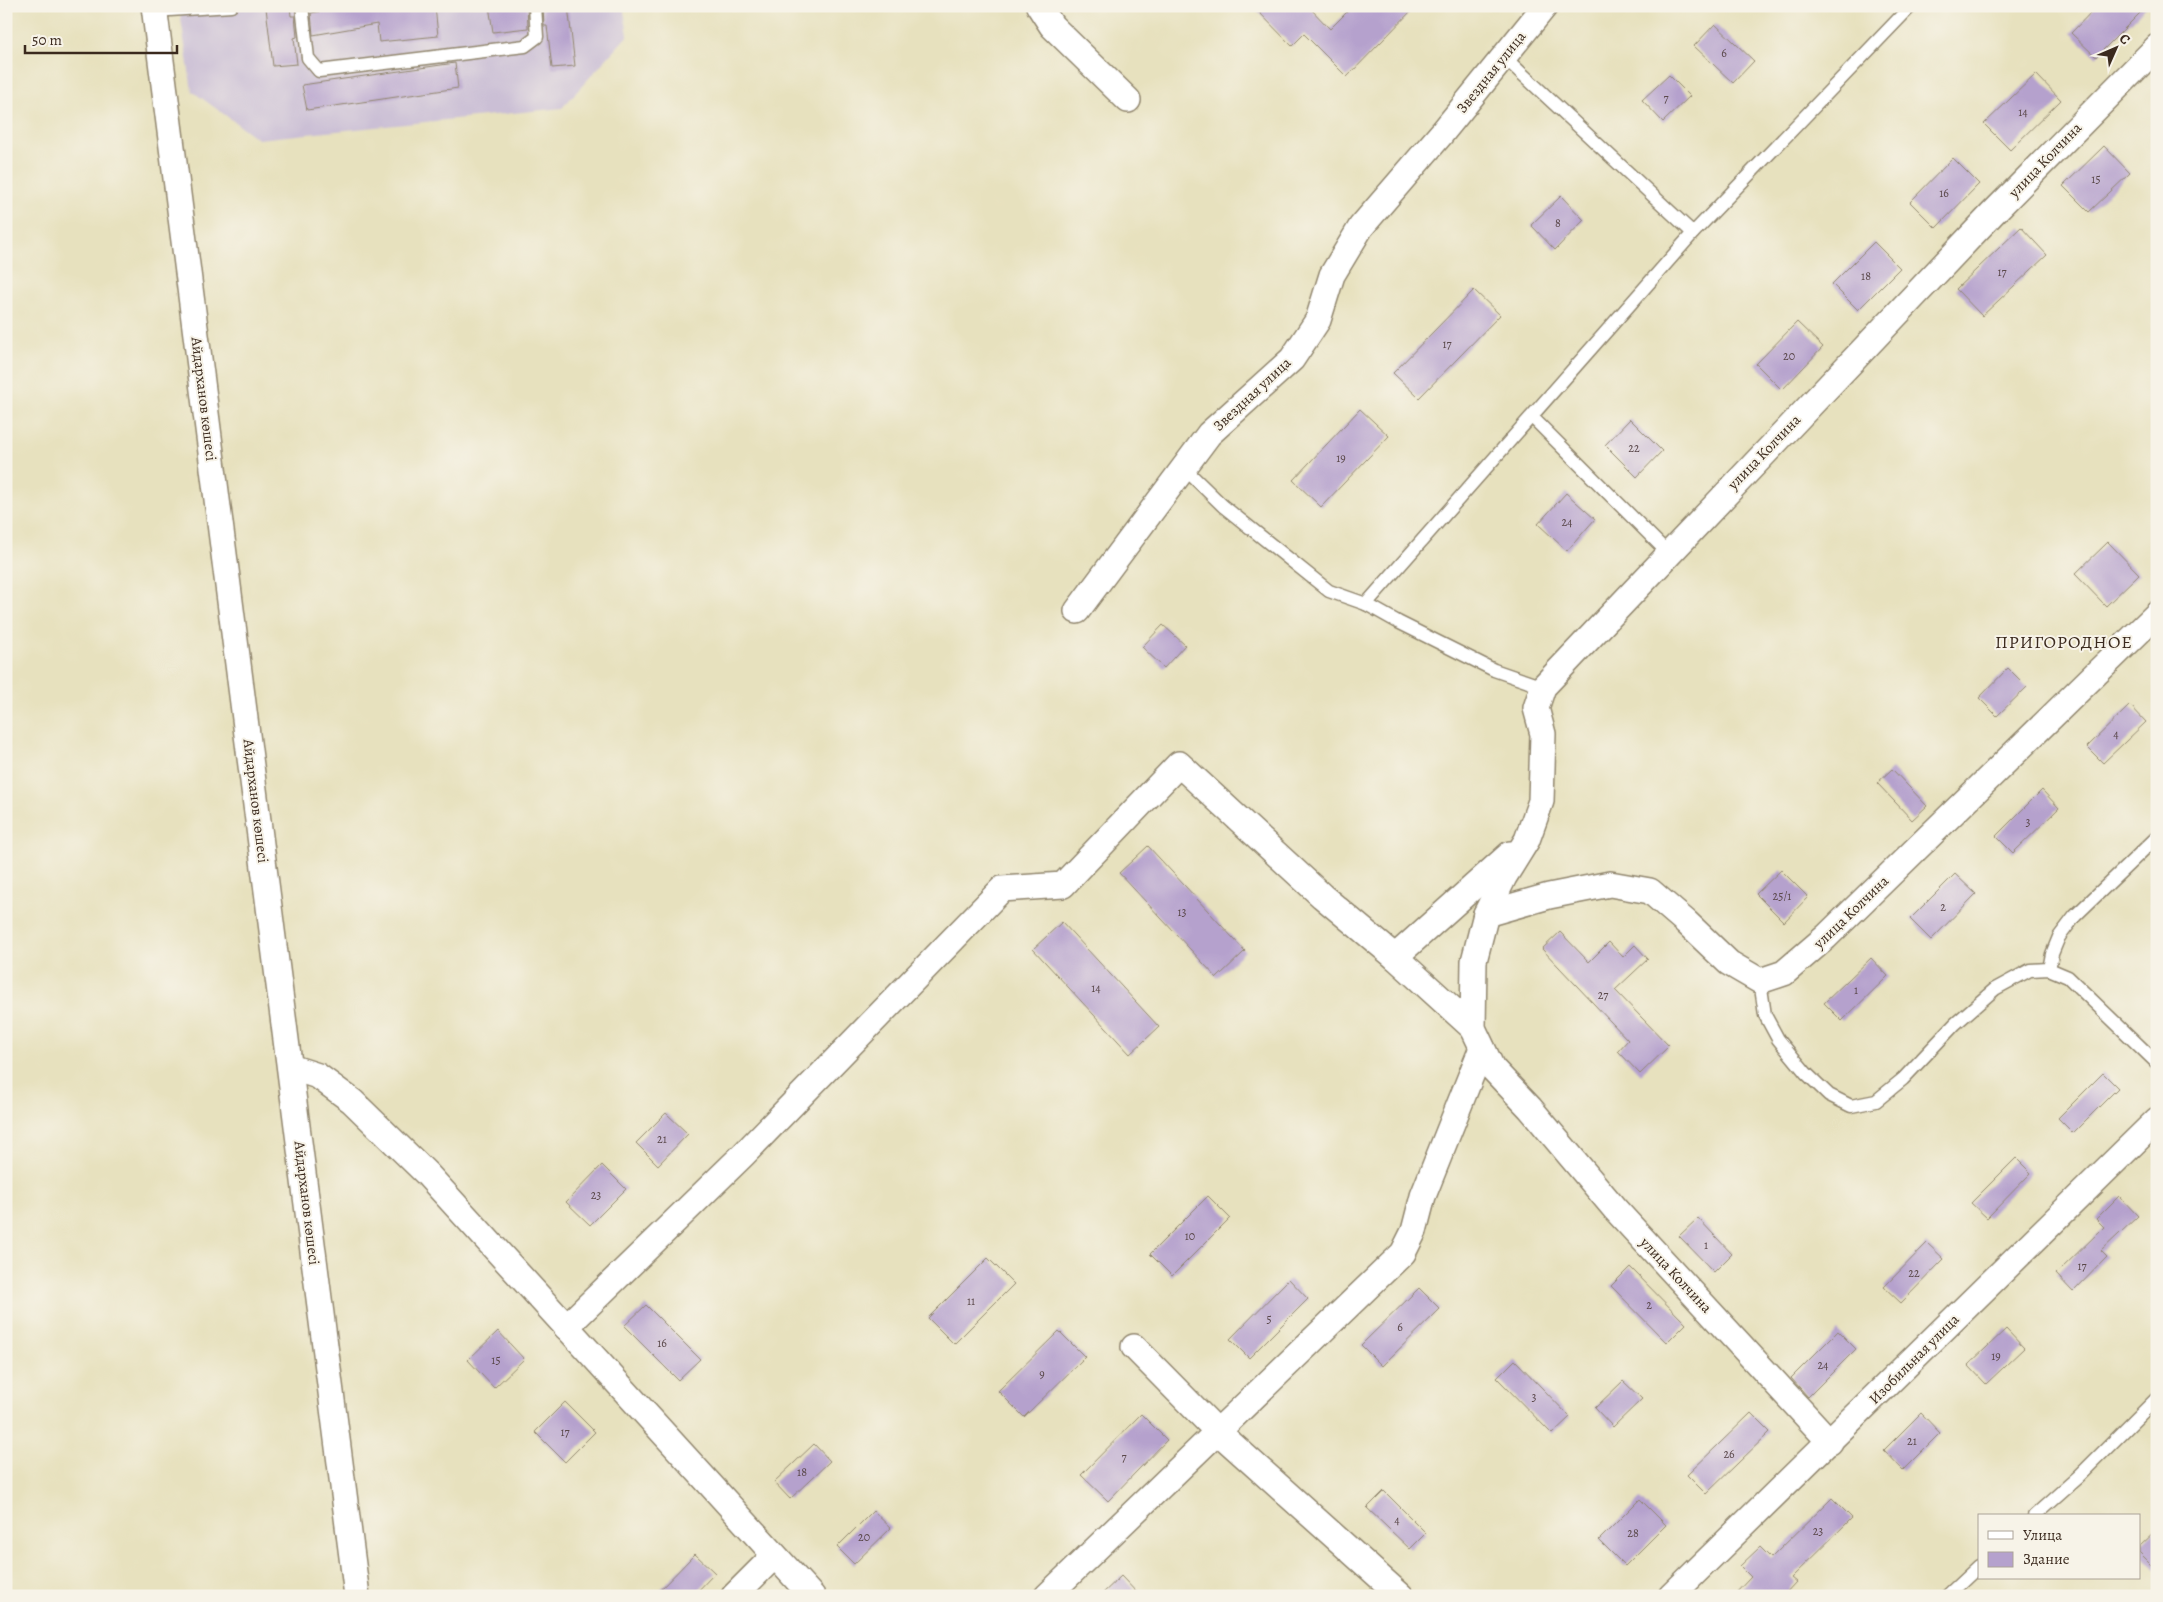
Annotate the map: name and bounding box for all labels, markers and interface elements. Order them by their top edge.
scale bar [25,22,178,54]
north arrow [2090,22,2140,72]
street label: Звездная улица [1452,27,1530,117]
text: С [2115,29,2135,49]
text: 50 m [32,30,62,50]
house number: 6 [1721,45,1727,61]
house number: 7 [1663,90,1669,106]
house number: 14 [2018,104,2028,120]
street label: улица Колчина [2003,118,2086,203]
house number: 15 [2091,171,2101,187]
house number: 16 [1939,185,1949,201]
house number: 8 [1555,215,1561,231]
house number: 17 [1997,264,2008,280]
house number: 18 [1861,268,1871,284]
street label: Айдарханов көшесі [186,335,222,462]
house number: 17 [1442,336,1453,352]
house number: 20 [1783,348,1795,364]
street label: Звездная улица [1209,353,1295,435]
street label: улица Колчина [1722,410,1805,495]
house number: 22 [1628,440,1640,456]
house number: 19 [1336,450,1346,466]
house number: 24 [1561,514,1573,530]
district label: ПРИГОРОДНОЕ [1995,630,2133,654]
house number: 4 [2113,726,2119,742]
street label: Айдарханов көшесі [238,737,274,864]
house number: 3 [2026,814,2031,830]
street label: улица Колчина [1808,871,1893,954]
house number: 25/1 [1773,888,1791,904]
house number: 2 [1940,899,1946,915]
house number: 13 [1177,904,1187,920]
house number: 14 [1091,980,1101,996]
house number: 1 [1854,982,1858,998]
house number: 27 [1598,987,1609,1003]
house number: 21 [657,1131,667,1147]
street label: Айдарханов көшесі [289,1139,325,1266]
house number: 23 [591,1187,601,1203]
house number: 10 [1185,1228,1195,1244]
street label: улица Колчина [1635,1232,1716,1317]
house number: 1 [1704,1237,1708,1253]
house number: 17 [2077,1258,2088,1274]
house number: 22 [1908,1265,1920,1281]
house number: 11 [967,1293,975,1309]
house number: 2 [1646,1297,1652,1313]
street label: Изобильная улица [1864,1309,1964,1409]
house number: 5 [1266,1311,1272,1327]
house number: 6 [1397,1319,1403,1335]
house number: 16 [657,1335,667,1351]
house number: 19 [1991,1348,2001,1364]
house number: 15 [491,1352,501,1368]
house number: 24 [1817,1357,1829,1373]
house number: 9 [1039,1366,1045,1382]
house number: 3 [1532,1389,1537,1405]
house number: 17 [560,1424,571,1440]
house number: 21 [1907,1433,1917,1449]
house number: 26 [1723,1446,1735,1462]
house number: 7 [1121,1449,1127,1465]
house number: 18 [797,1464,807,1480]
house number: 4 [1394,1512,1400,1528]
legend [1978,1514,2140,1580]
house number: 23 [1813,1523,1823,1539]
house number: 28 [1627,1525,1639,1541]
text: Улица [2023,1525,2062,1545]
house number: 20 [858,1529,870,1545]
text: Здание [2023,1549,2070,1569]

